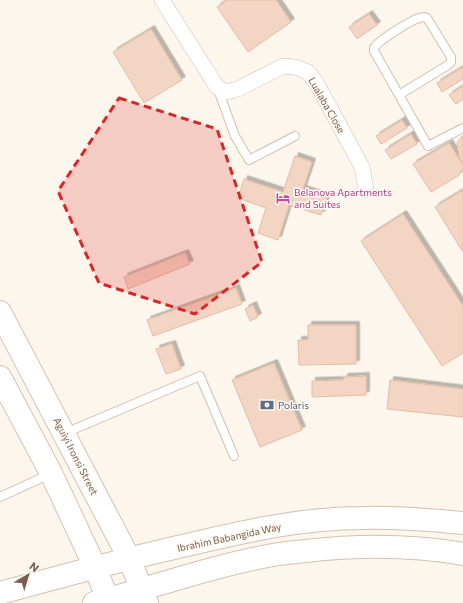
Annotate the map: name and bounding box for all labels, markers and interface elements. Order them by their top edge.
street label: Lualaba Close [306,75,348,135]
place label: Belanova Apartments and Suites [294,186,392,210]
hotel icon: Belanova Apartments and Suites [275,190,291,206]
bank icon: Polaris [259,397,275,413]
place label: Polaris [278,399,309,411]
street label: Aguiyi Ironsi Street [51,415,101,497]
street label: Ibrahim Babangida Way [176,520,282,554]
north arrow [8,555,48,595]
text: N [27,559,42,574]

